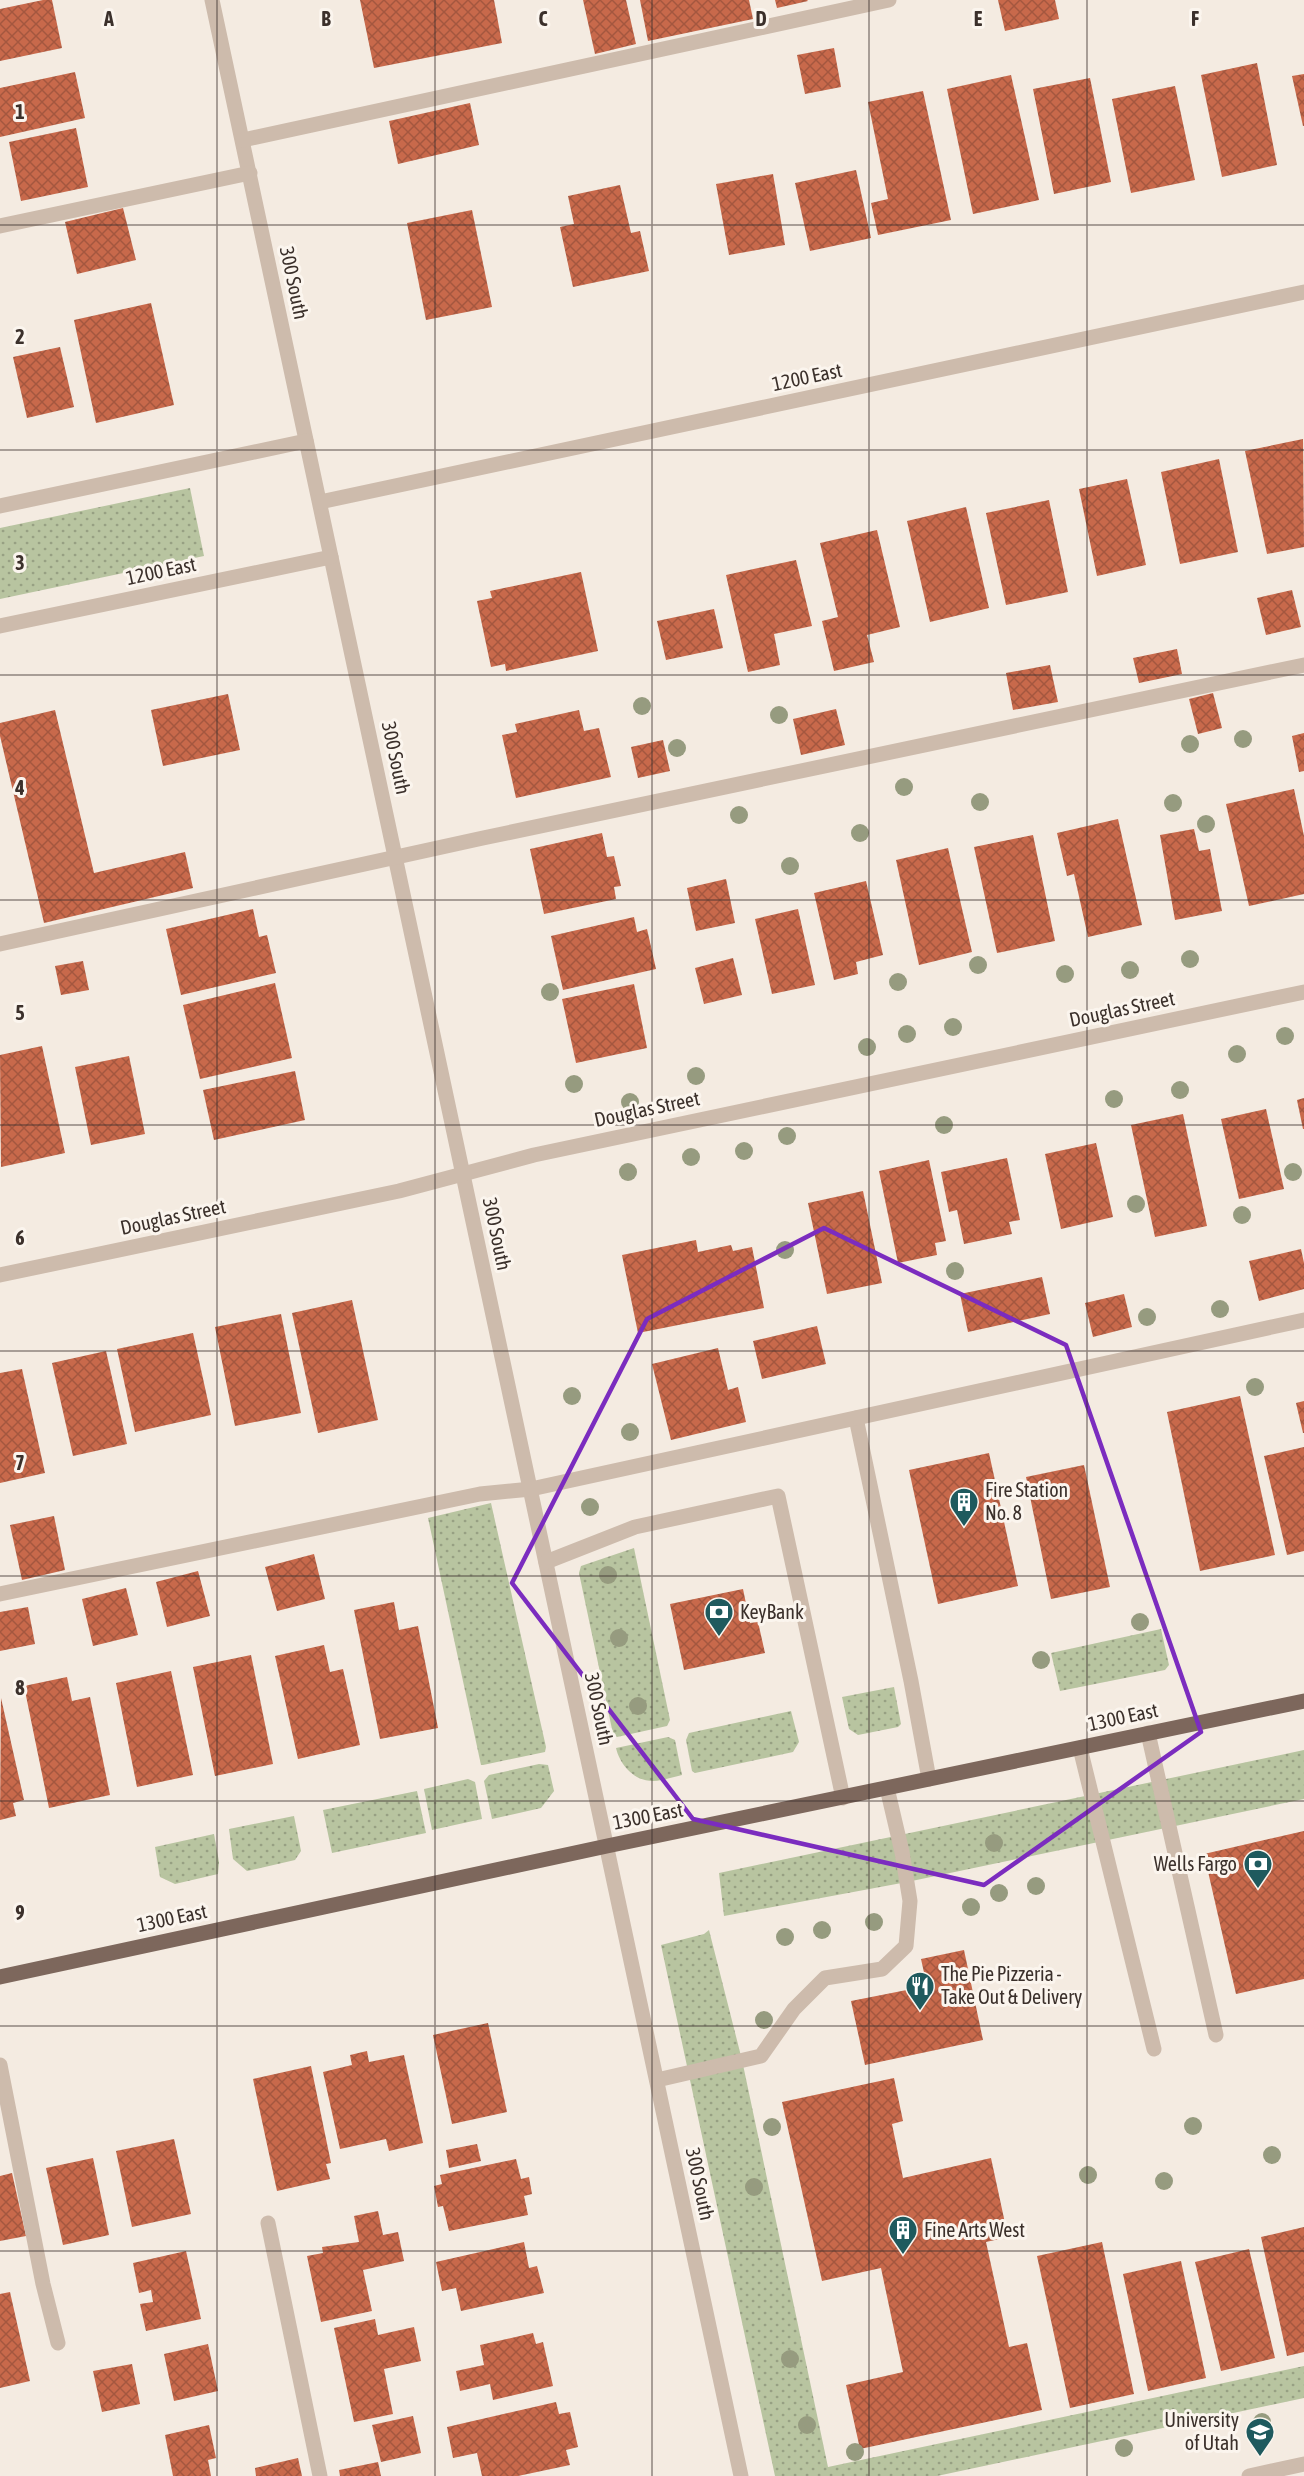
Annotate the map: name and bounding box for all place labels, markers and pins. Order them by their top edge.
place label: Fire Station No. 8 [985,1478,1068,1524]
building icon: Fire Station No. 8 [948,1486,980,1528]
bank icon: KeyBank [703,1596,735,1638]
place label: KeyBank [740,1600,804,1623]
bank icon: Wells Fargo [1242,1848,1274,1890]
place label: Wells Fargo [1154,1852,1237,1875]
place label: The Pie Pizzeria - Take Out & Delivery [941,1962,1082,2008]
restaurant icon: The Pie Pizzeria - Take Out & Delivery [904,1970,936,2012]
building icon: Fine Arts West [887,2214,919,2256]
place label: Fine Arts West [924,2218,1025,2241]
place label: University of Utah [1164,2408,1239,2454]
school or university icon: University of Utah [1244,2416,1276,2458]

